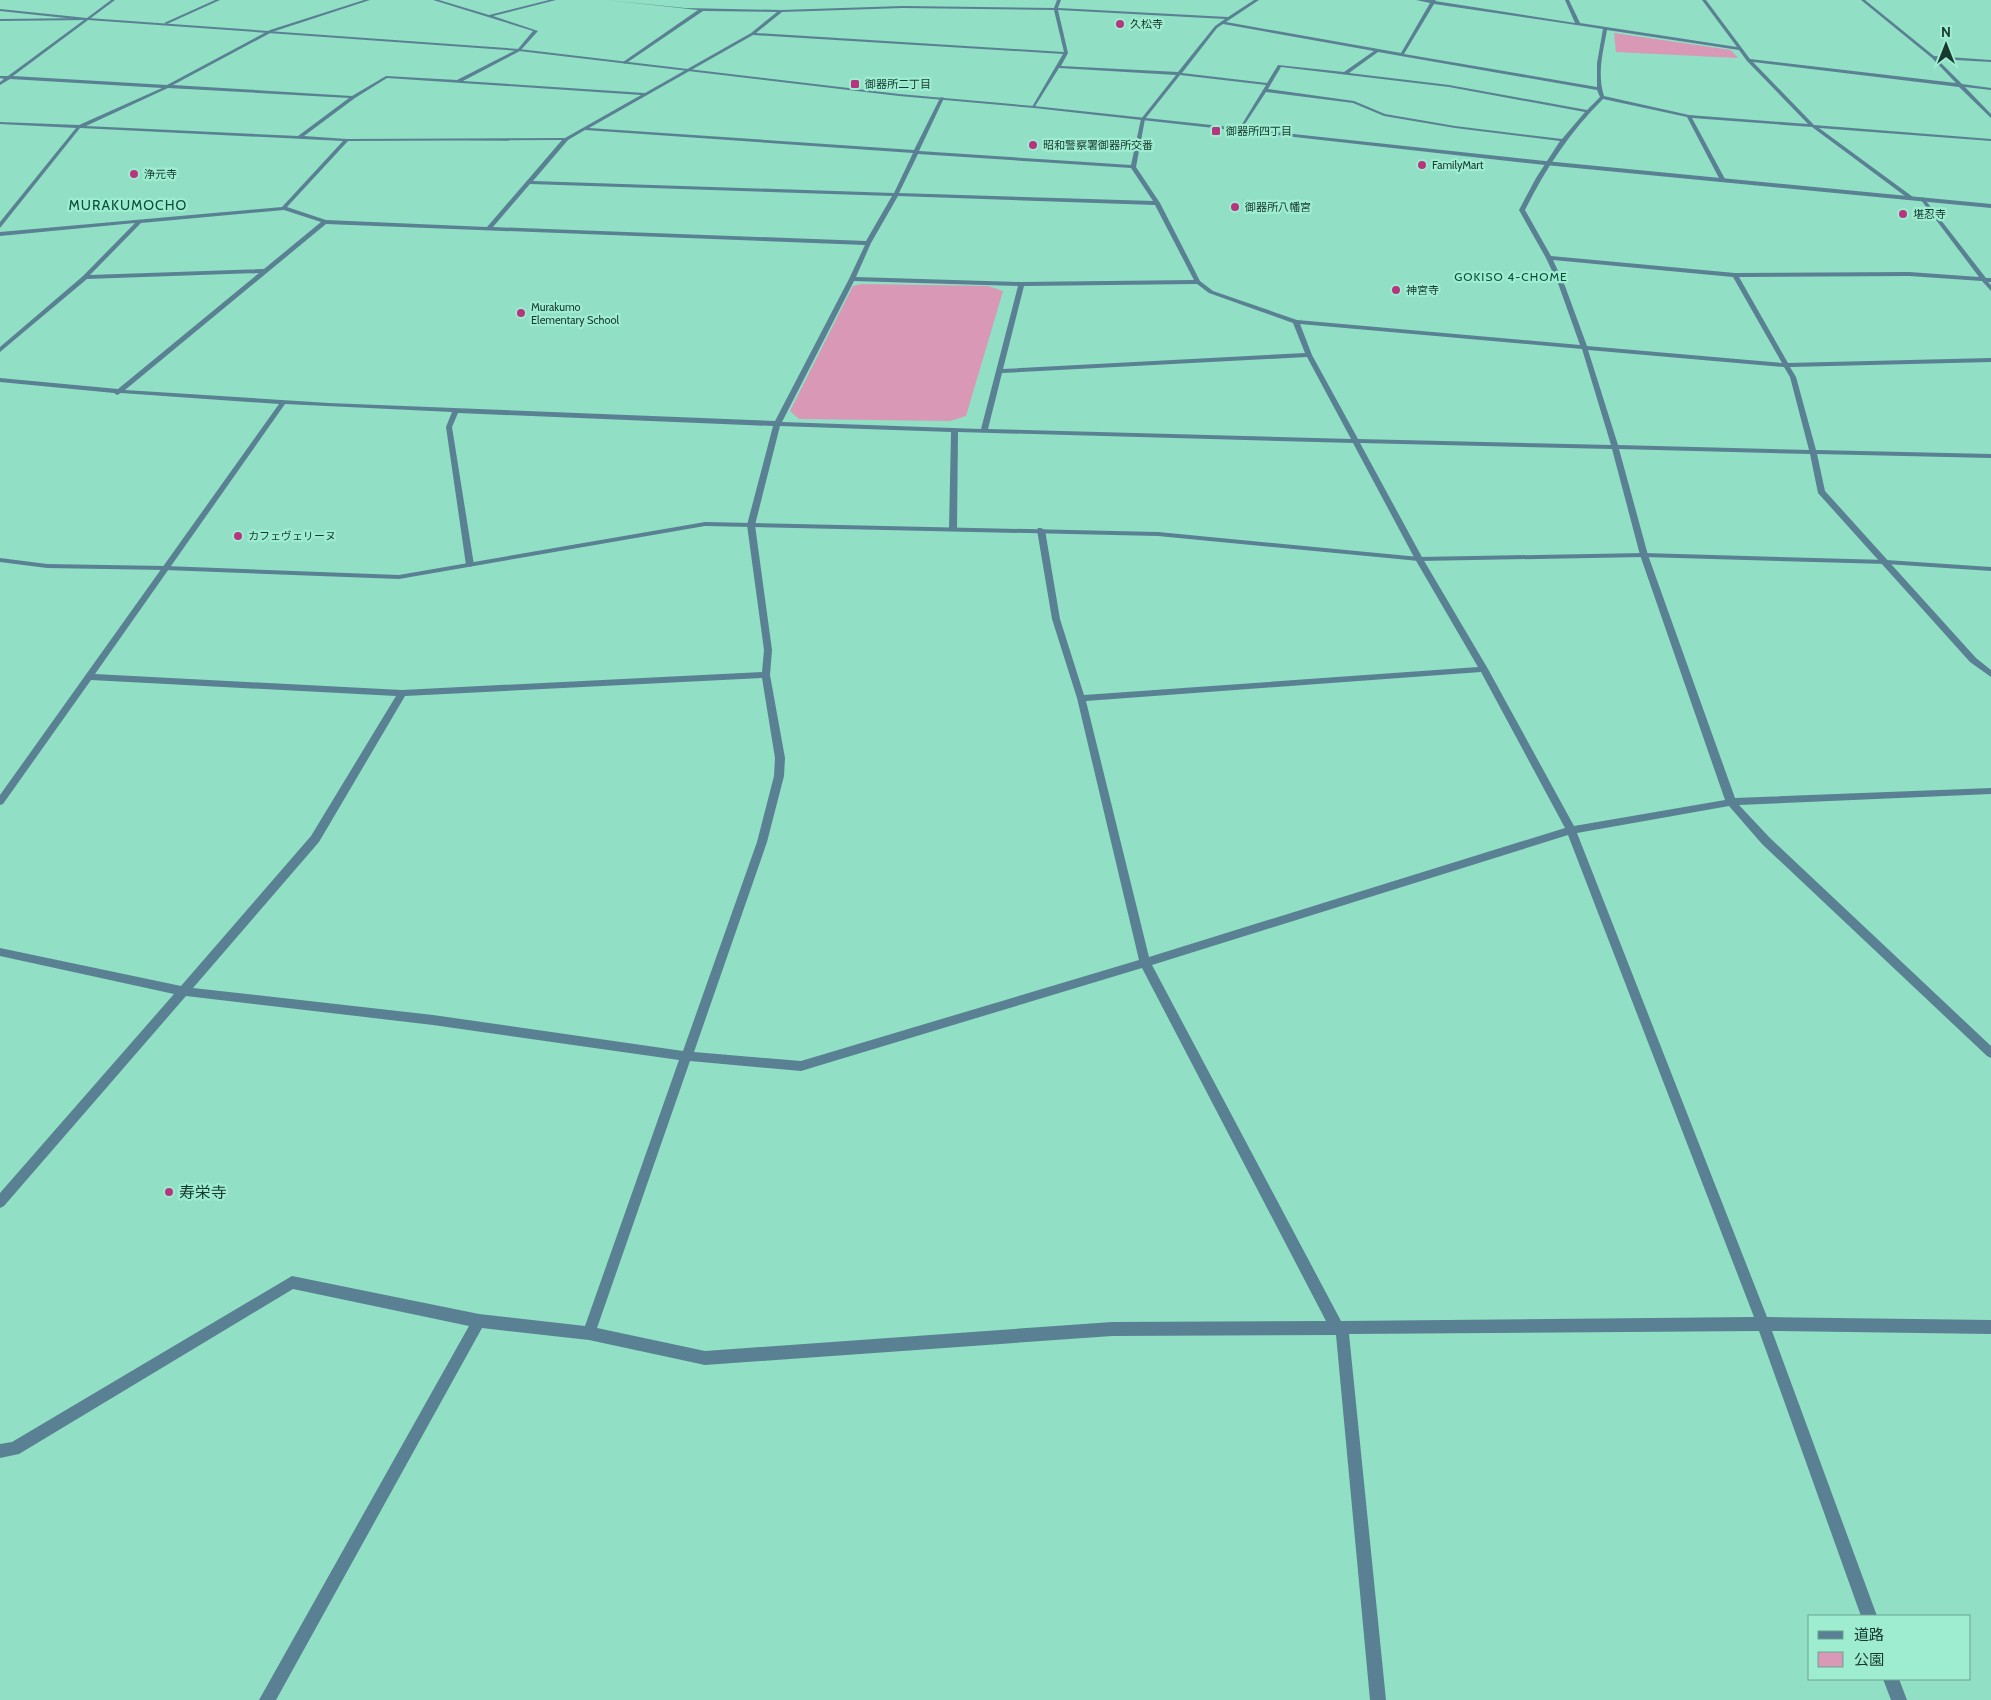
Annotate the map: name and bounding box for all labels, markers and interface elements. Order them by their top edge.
place label: 久松寺 [1130,17,1163,31]
marker: 久松寺 [1114,18,1126,30]
north arrow [1921,20,1971,70]
text: N [1941,23,1951,41]
place label: 御器所二丁目 [864,77,931,91]
marker: 御器所二丁目 [849,78,861,90]
place label: 御器所四丁目 [1225,124,1292,138]
marker: 御器所四丁目 [1210,125,1222,137]
place label: 昭和警察署御器所交番 [1043,138,1153,152]
marker: 昭和警察署御器所交番 [1027,139,1039,151]
place label: FamilyMart [1432,158,1484,172]
marker: FamilyMart [1416,159,1428,171]
place label: 浄元寺 [144,167,177,181]
marker: 浄元寺 [128,168,140,180]
district label: MURAKUMOCHO [69,196,187,214]
place label: 御器所八幡宮 [1244,200,1311,214]
marker: 御器所八幡宮 [1229,201,1241,213]
place label: 堪忍寺 [1913,207,1946,221]
marker: 堪忍寺 [1897,208,1909,220]
district label: GOKISO 4-CHOME [1454,269,1568,284]
place label: 神宮寺 [1406,283,1439,297]
marker: 神宮寺 [1390,284,1402,296]
place label: Murakumo Elementary School [531,300,620,327]
marker: Murakumo Elementary School [515,307,527,319]
place label: カフェヴェリーヌ [248,529,336,543]
marker: カフェヴェリーヌ [232,530,244,542]
place label: 寿栄寺 [179,1183,227,1202]
marker: 寿栄寺 [163,1186,175,1198]
legend [1808,1615,1971,1680]
text: 道路 [1854,1626,1884,1644]
text: 公園 [1854,1651,1884,1669]

